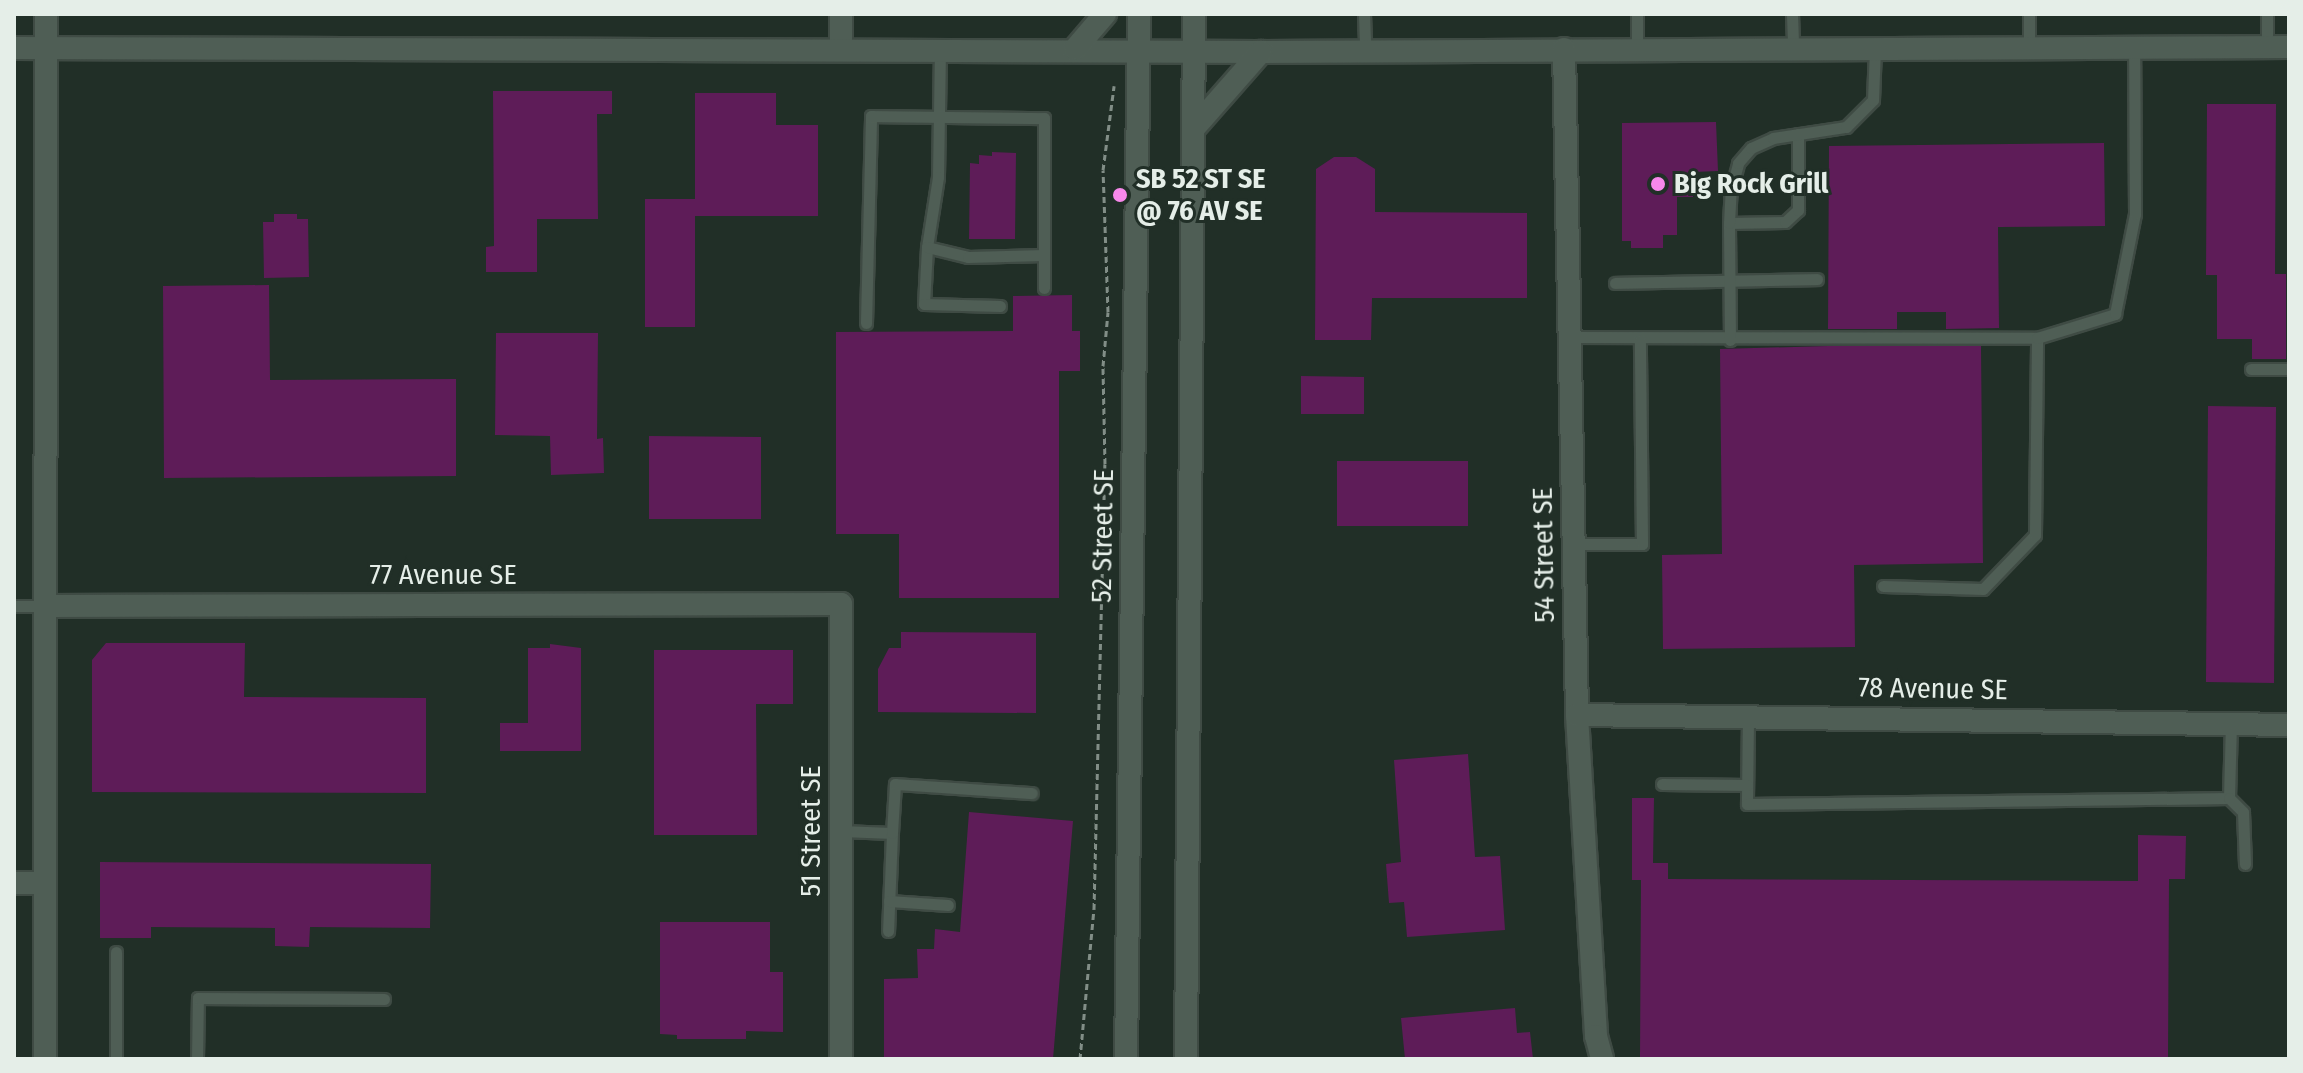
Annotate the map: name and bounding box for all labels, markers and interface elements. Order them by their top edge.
place label: SB 52 ST SE @ 76 AV SE [1136,162,1265,228]
place label: Big Rock Grill [1674,167,1829,201]
marker: Big Rock Grill [1649,175,1667,193]
marker: SB 52 ST SE @ 76 AV SE [1111,186,1129,204]
street label: 52 Street SE [1085,469,1121,603]
street label: 54 Street SE [1526,487,1562,623]
street label: 77 Avenue SE [369,558,517,592]
street label: 78 Avenue SE [1858,671,2008,707]
street label: 51 Street SE [794,765,828,897]

